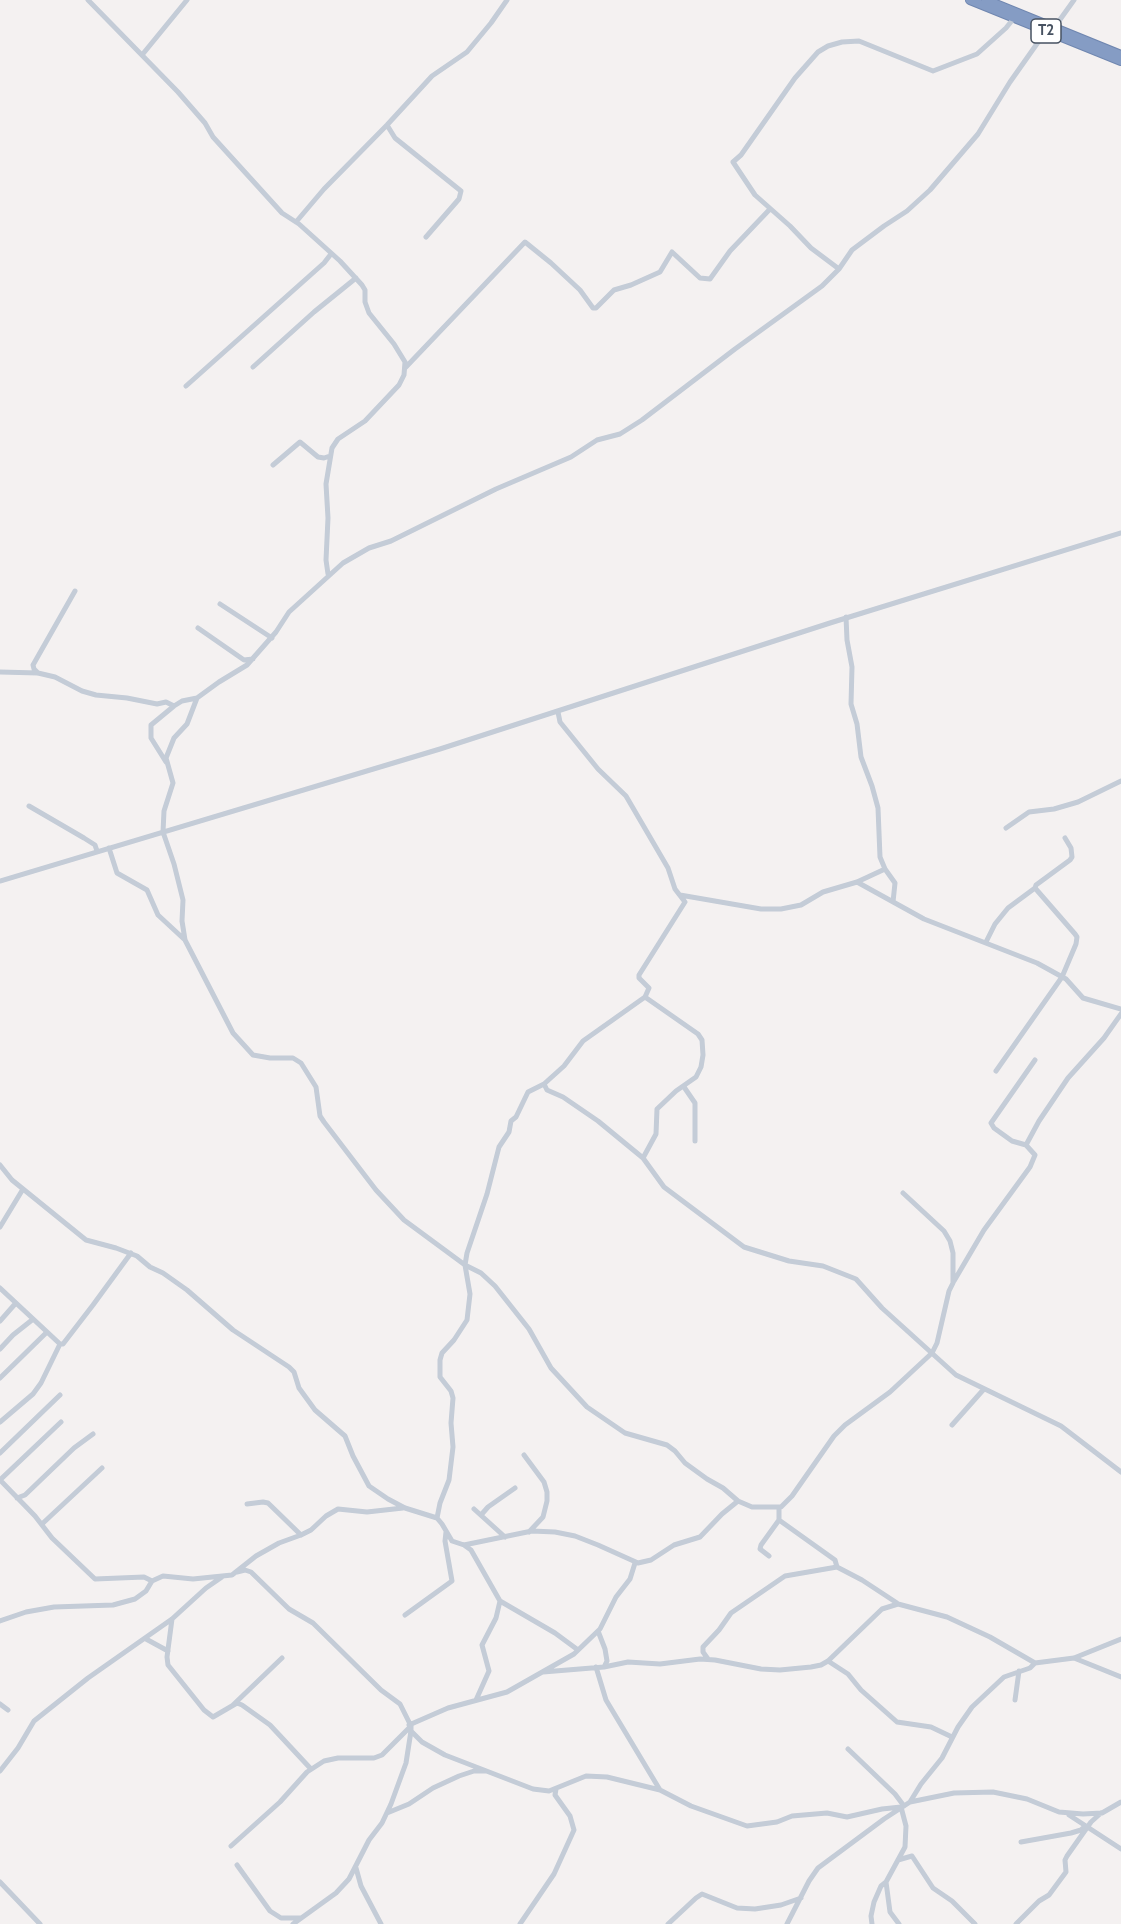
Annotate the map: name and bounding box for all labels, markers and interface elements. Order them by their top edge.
road number: T2 [1031,19,1061,43]

